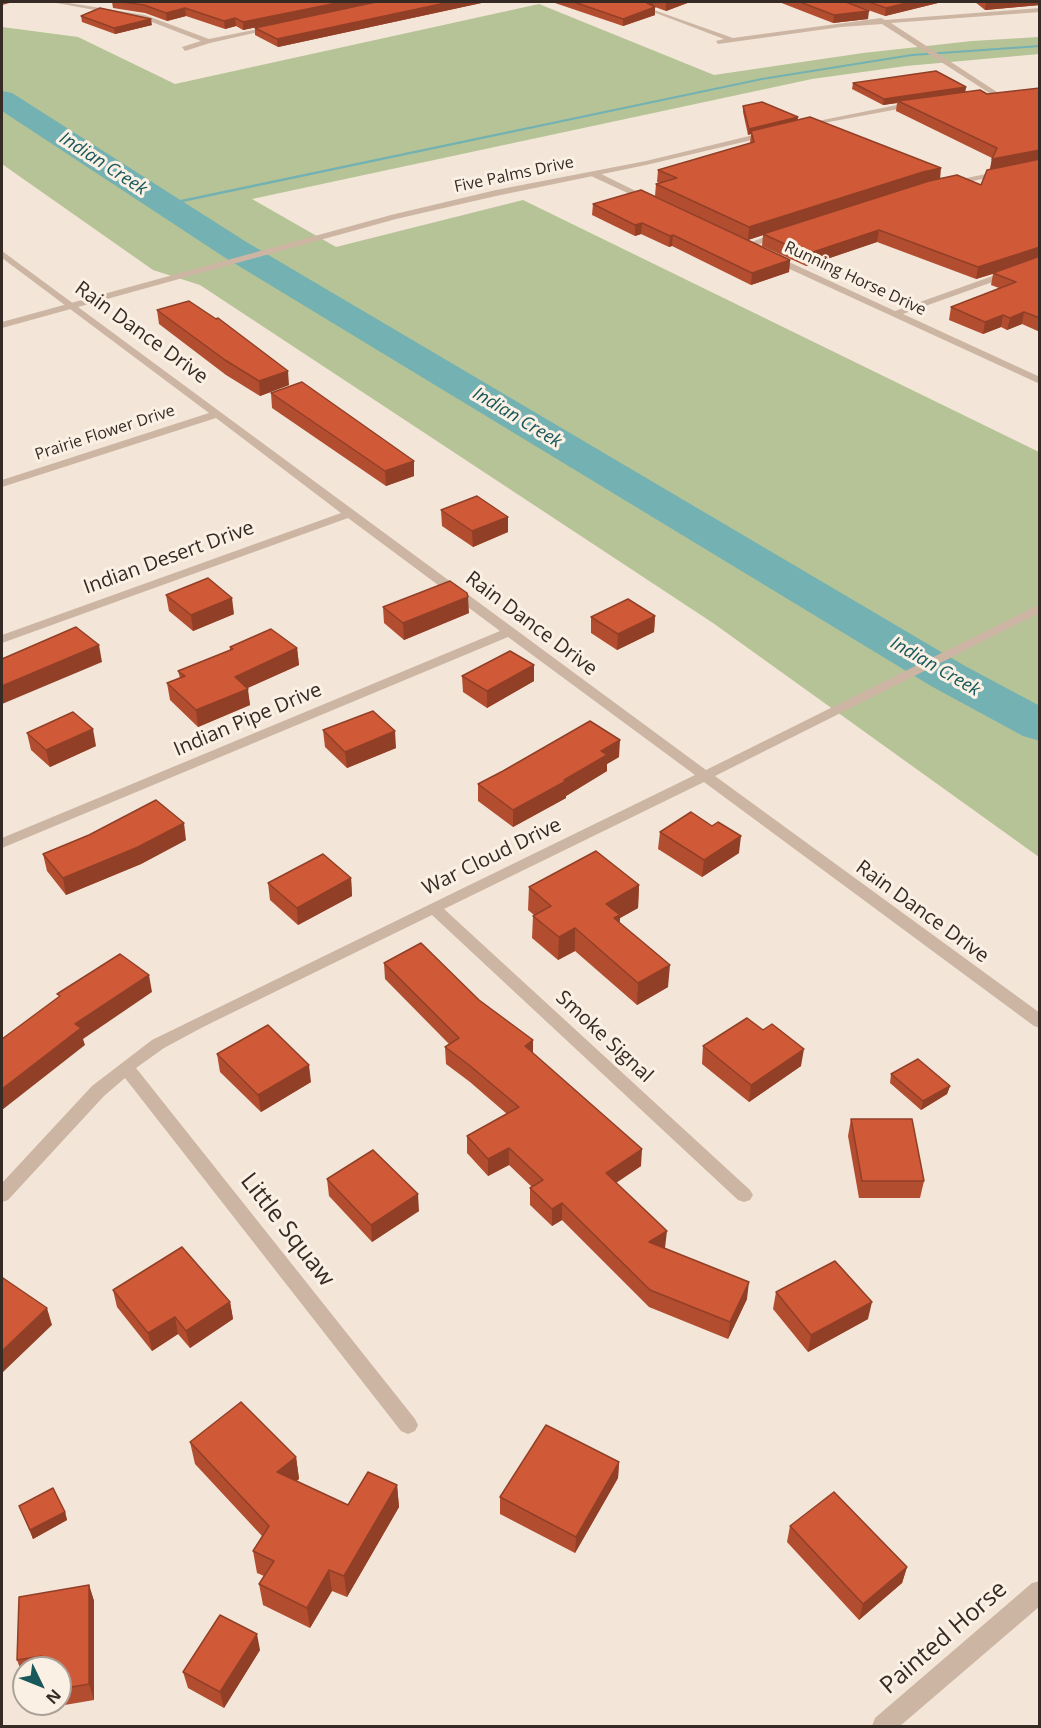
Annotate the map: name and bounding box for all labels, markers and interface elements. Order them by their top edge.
water label: Indian Creek [55,128,151,200]
street label: Five Palms Drive [452,153,576,197]
street label: Running Horse Drive [781,238,929,320]
street label: Rain Dance Drive [70,277,212,389]
water label: Indian Creek [469,383,565,453]
street label: Prairie Flower Drive [33,401,177,465]
street label: Indian Desert Drive [80,516,258,600]
street label: Rain Dance Drive [460,567,602,681]
water label: Indian Creek [886,633,984,701]
street label: Indian Pipe Drive [170,678,326,762]
street label: War Cloud Drive [419,813,565,901]
street label: Rain Dance Drive [851,856,993,968]
street label: Smoke Signal [551,986,657,1088]
street label: Little Squaw [234,1168,340,1292]
street label: Painted Horse [875,1575,1013,1701]
north arrow [12,1656,72,1716]
text: N [41,1685,66,1709]

